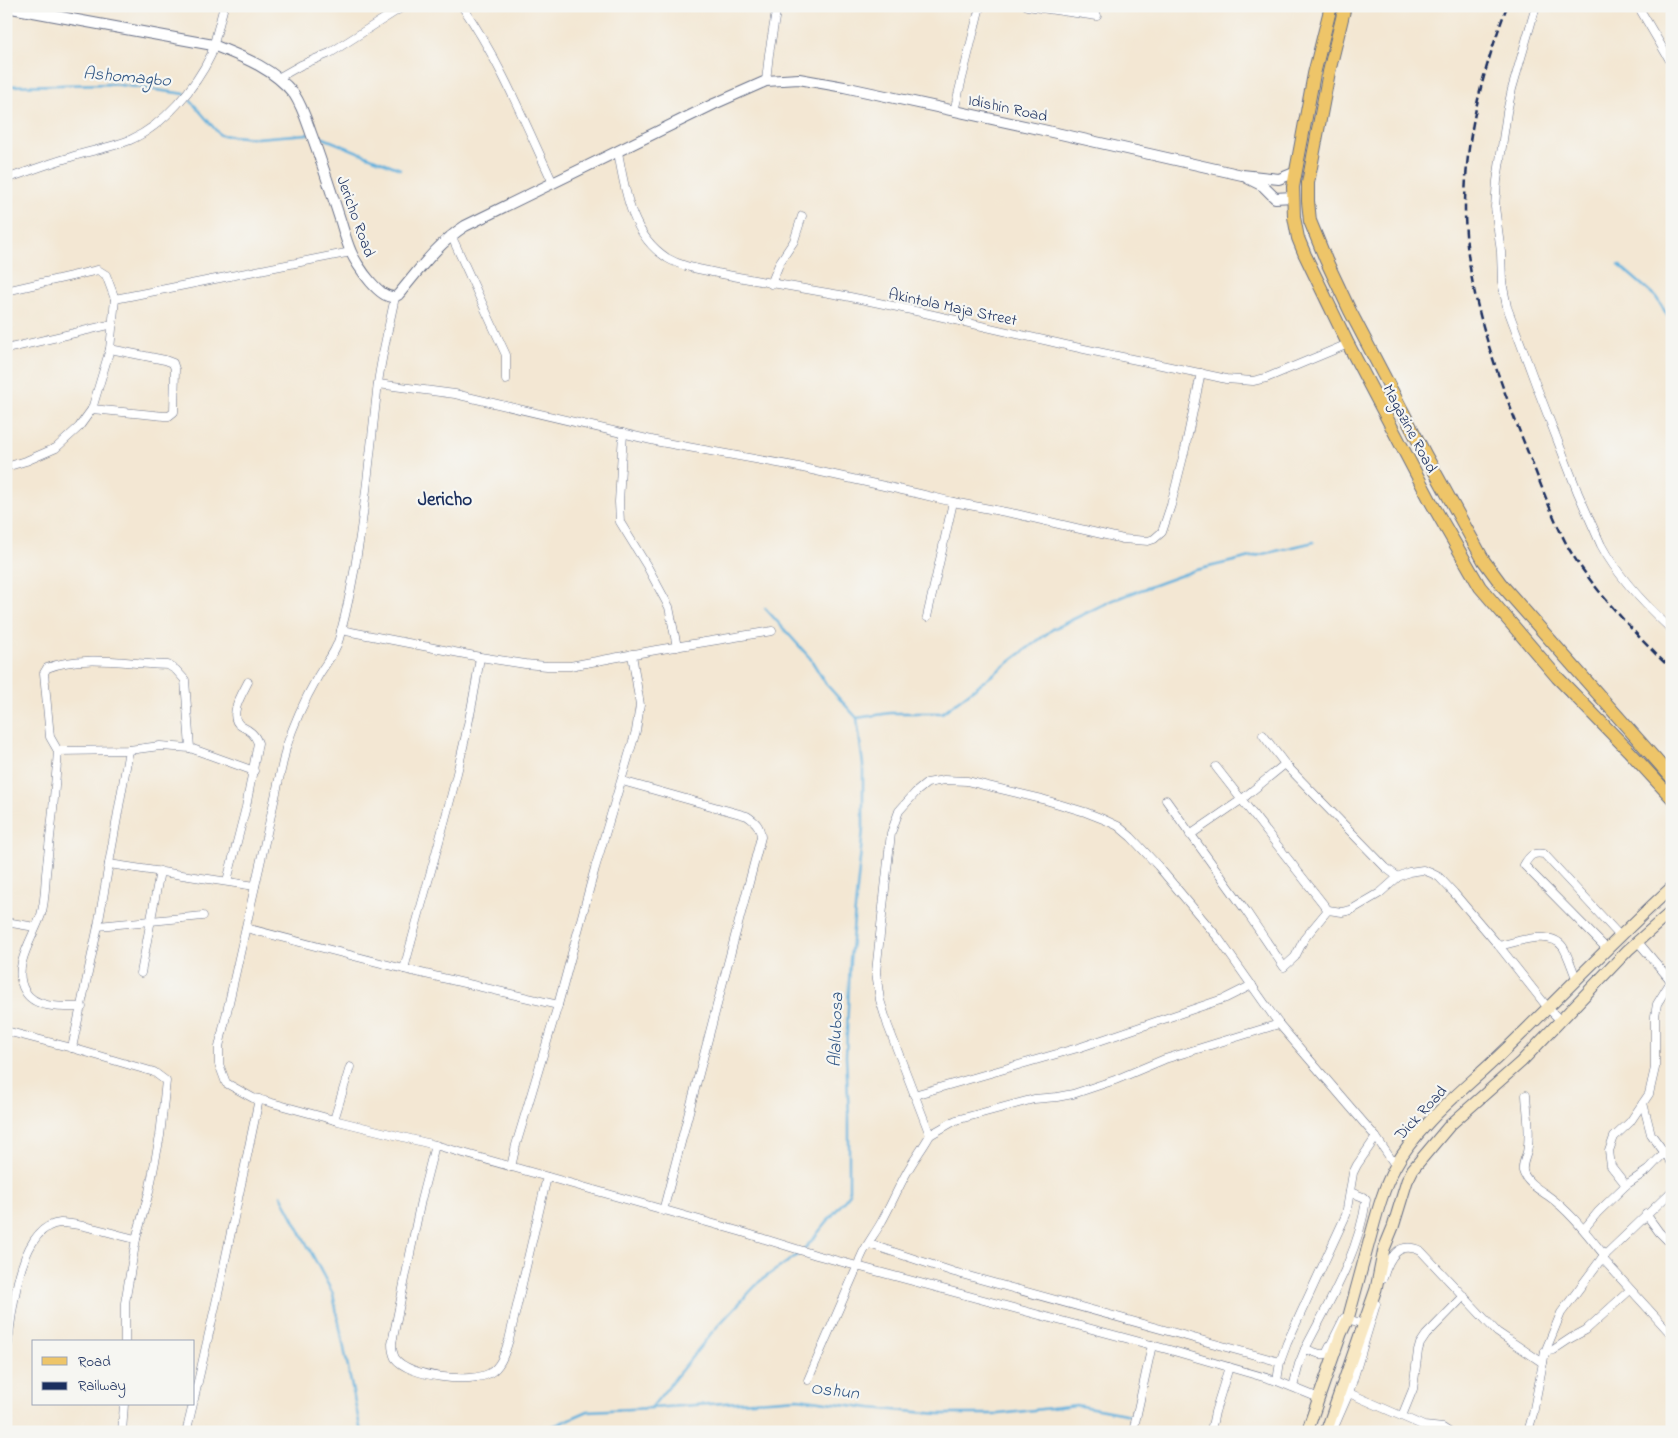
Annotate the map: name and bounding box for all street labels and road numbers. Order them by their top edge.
street label: Idishin Road [965,89,1050,129]
street label: Jericho Road [329,173,381,261]
street label: Akintola Maja Street [886,283,1020,333]
street label: Magazine Road [1376,380,1443,478]
street label: Dick Road [1389,1080,1453,1147]

